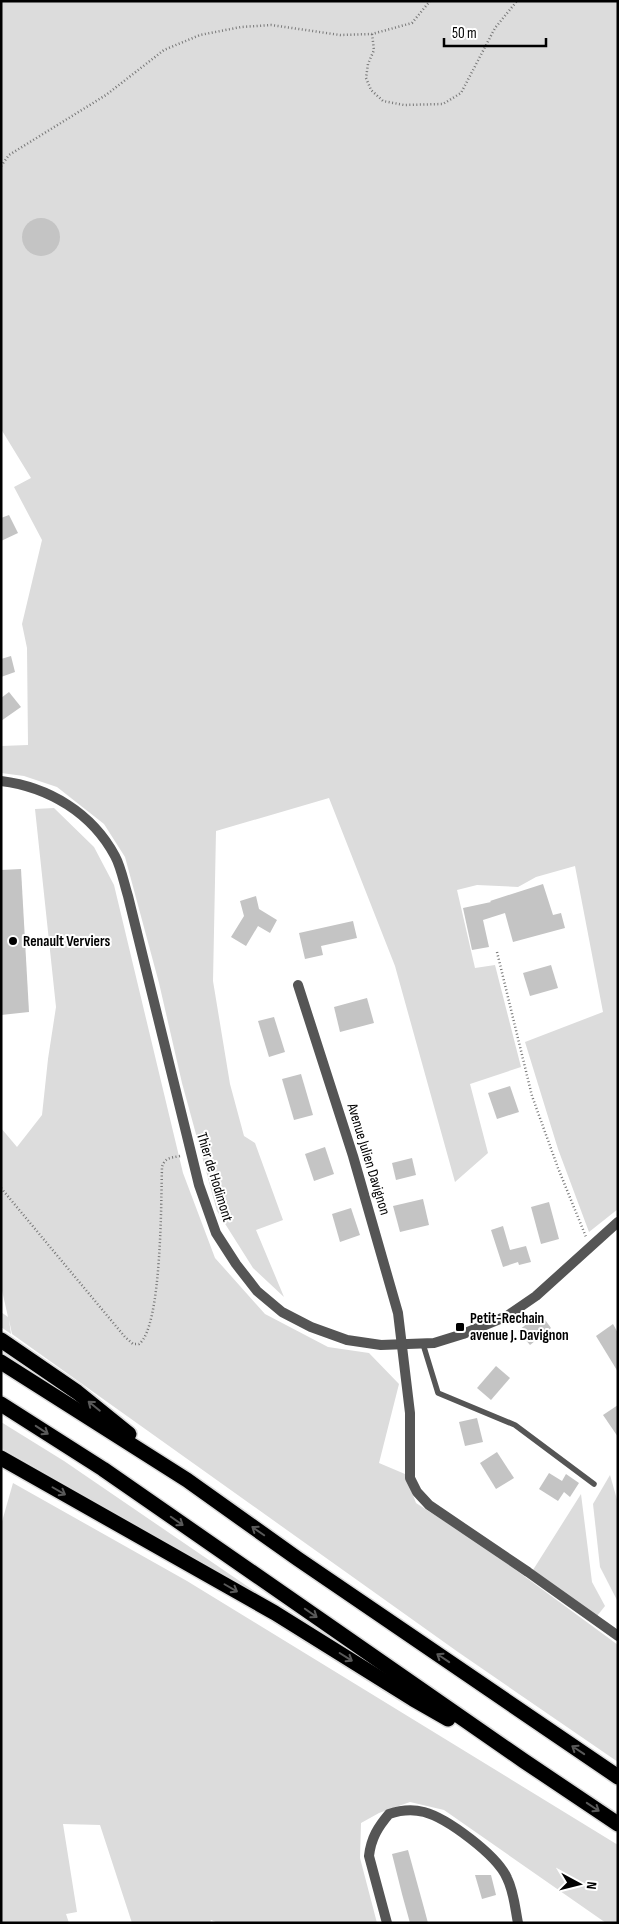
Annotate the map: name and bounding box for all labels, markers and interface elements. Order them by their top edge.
scale bar [444,15,546,47]
text: 50 m [452,24,477,43]
place label: Renault Verviers [23,932,111,951]
marker: Renault Verviers [7,935,19,947]
street label: Avenue Julien Davignon [342,1100,395,1217]
street label: Thier de Hodimont [192,1130,237,1225]
place label: Petit-Rechain avenue J. Davignon [470,1309,569,1345]
marker: Petit-Rechain avenue J. Davignon [454,1321,466,1333]
one-way arrow [88,1400,101,1411]
one-way arrow [35,1426,49,1436]
one-way arrow [51,1487,65,1497]
one-way arrow [170,1516,184,1526]
one-way arrow [252,1526,266,1536]
one-way arrow [224,1583,238,1593]
one-way arrow [304,1608,318,1618]
one-way arrow [339,1653,353,1663]
one-way arrow [437,1653,451,1663]
one-way arrow [571,1745,585,1755]
one-way arrow [586,1802,600,1812]
north arrow [554,1859,604,1909]
text: N [583,1881,600,1890]

